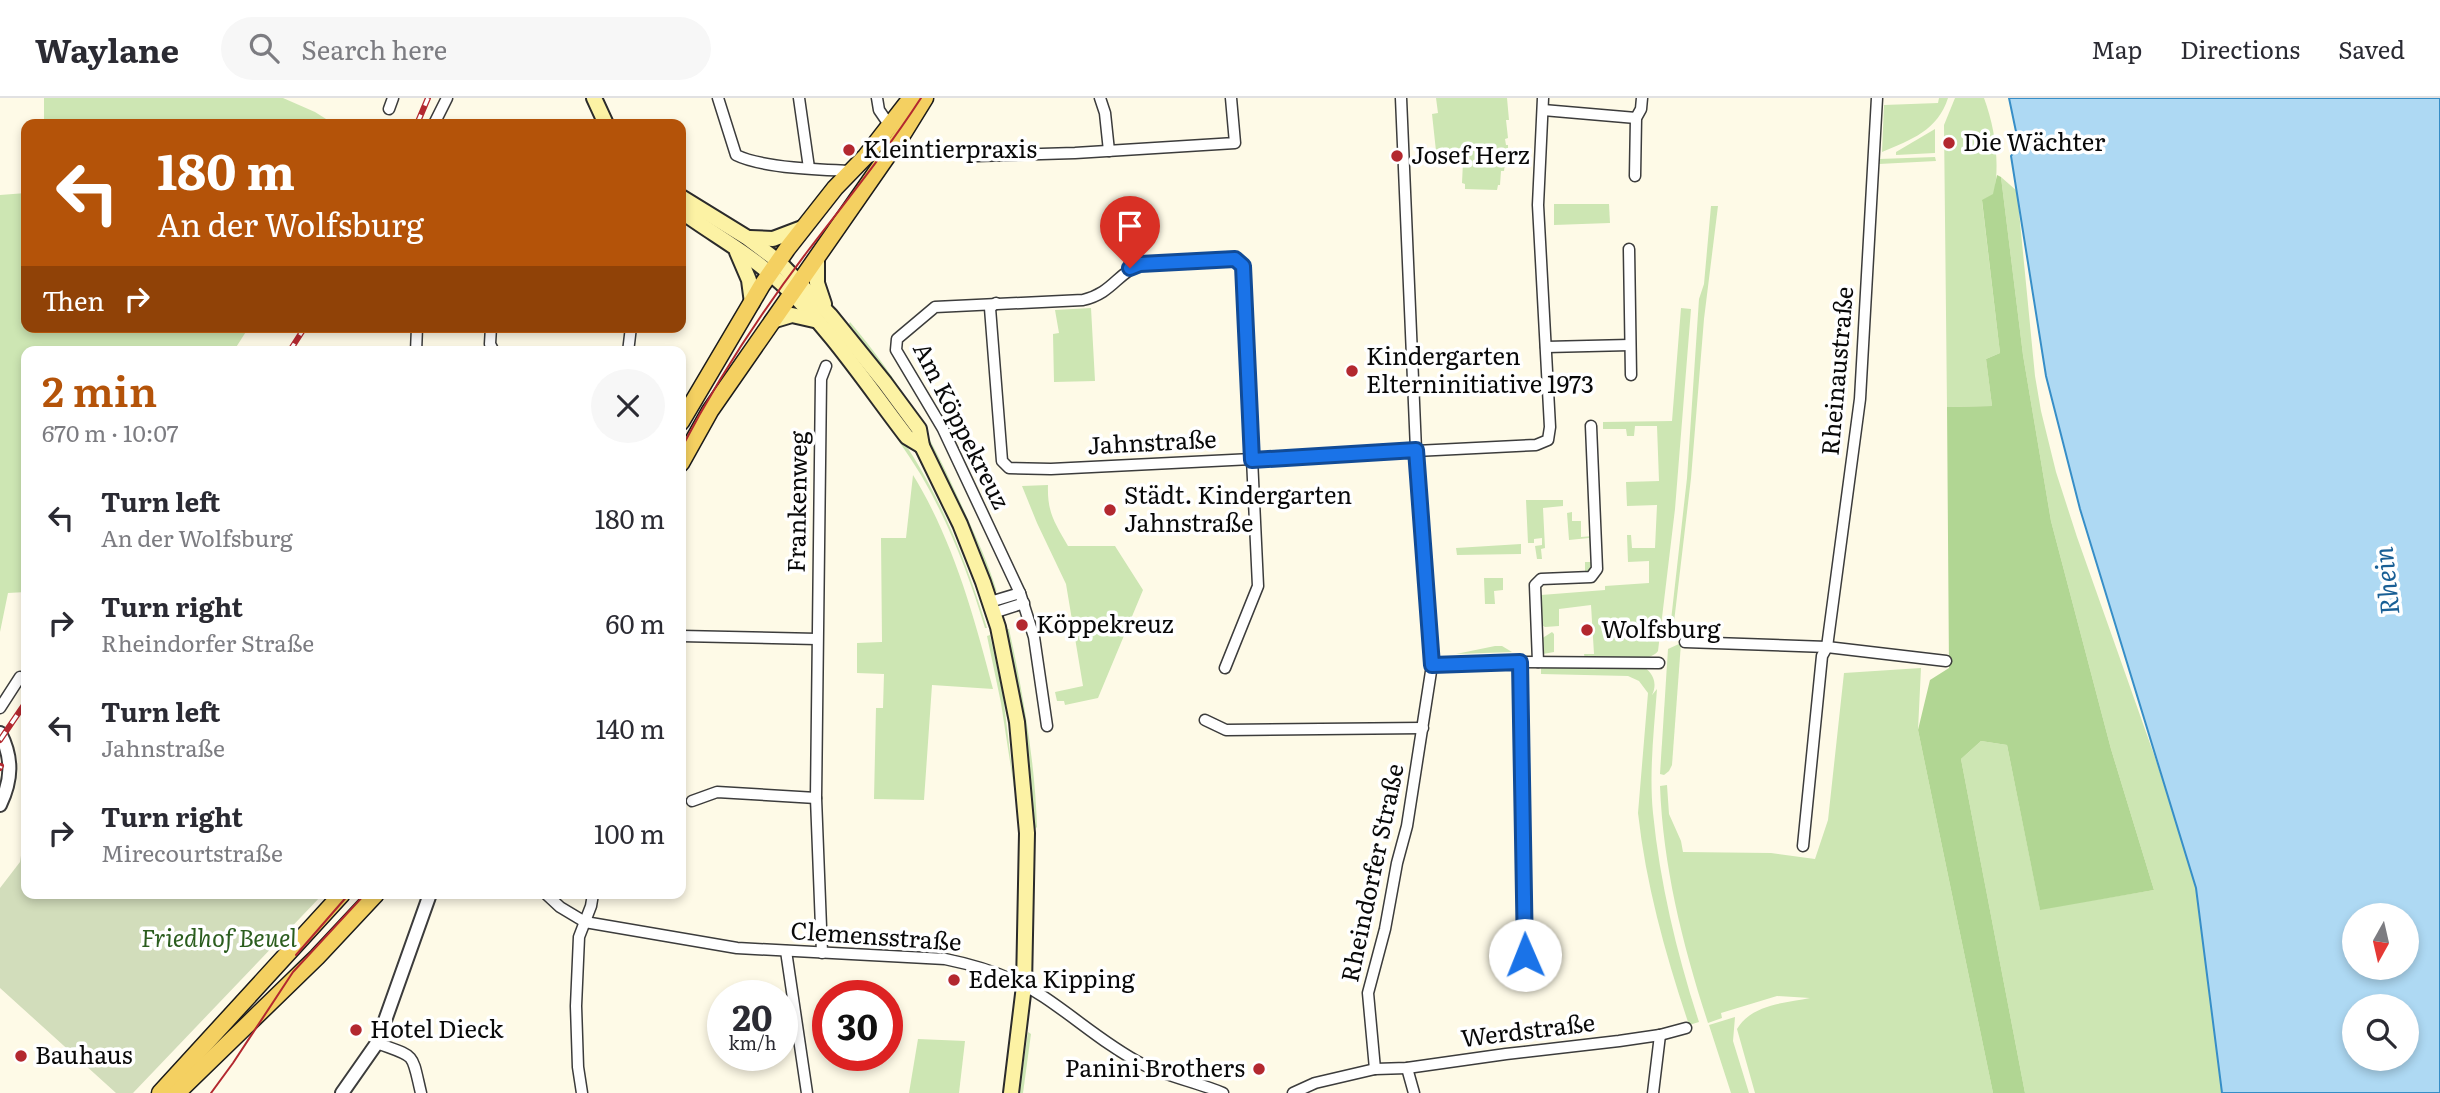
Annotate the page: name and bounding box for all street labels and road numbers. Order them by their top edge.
street label: Rheinaustraße [1811,285,1860,457]
street label: Am Köppekreuz [906,335,1021,515]
street label: Jahnstraße [1086,420,1217,461]
street label: Frankenweg [777,430,814,573]
street label: Rheindorfer Straße [1330,760,1411,985]
street label: Clemensstraße [790,911,963,958]
street label: Werdstraße [1459,1003,1597,1054]

